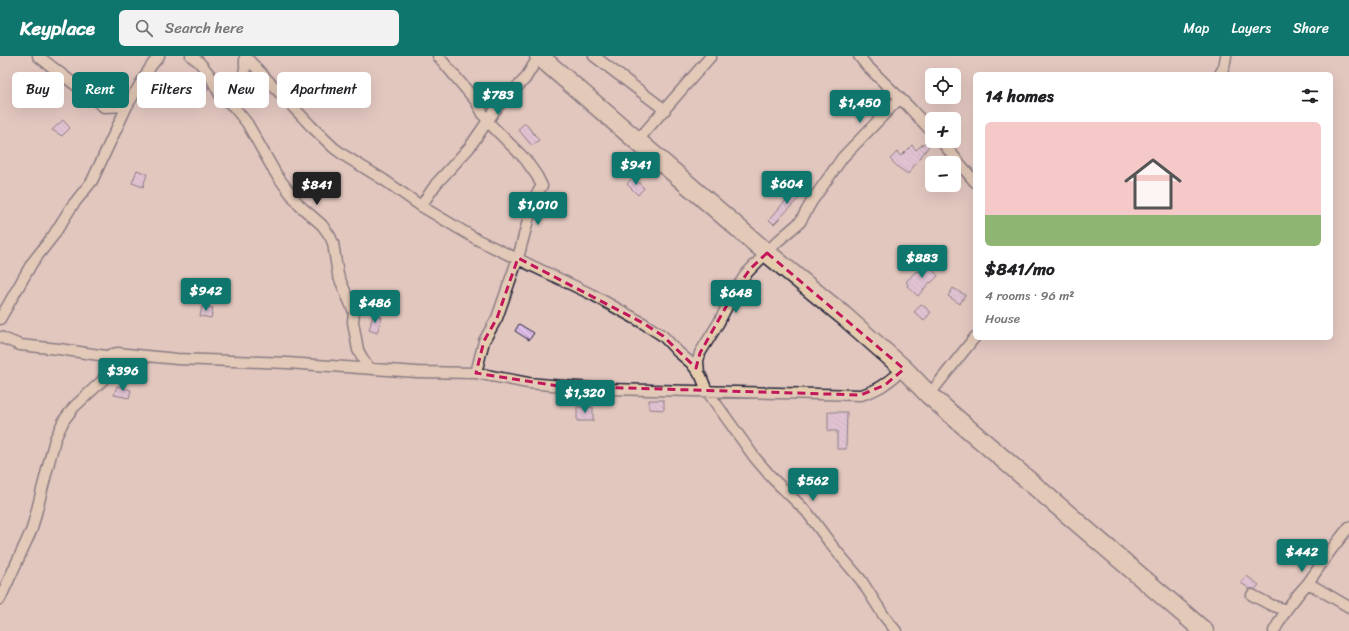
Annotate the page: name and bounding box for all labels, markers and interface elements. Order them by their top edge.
search box [119,10,399,46]
text: Keyplace [20,12,95,45]
text: Search here [165,15,244,41]
text: Map [1184,16,1209,41]
text: Layers [1231,16,1271,41]
text: Share [1293,16,1329,41]
icon: search [133,17,155,39]
map controls [925,68,961,192]
button: locate [925,68,961,104]
chip: Buy [12,72,64,108]
chip: Rent [72,72,129,108]
chip: Filters [137,72,206,108]
chip: New [214,72,269,108]
chip: Apartment [277,72,371,108]
text: 14 homes [985,81,1054,111]
pin: $783 [474,82,522,116]
text: $783 [482,83,514,106]
icon: filters [1299,85,1321,107]
pin: $1,450 [827,90,893,124]
text: $1,450 [839,91,881,114]
button: + [925,112,961,148]
icon: home [1117,148,1189,220]
pin: $941 [612,152,660,186]
text: $941 [621,153,651,176]
button: − [925,156,961,192]
pin: $604 [763,171,811,205]
pin: $841 [293,172,341,206]
text: $604 [771,172,803,195]
text: $841 [302,173,332,196]
pin: $1,010 [505,192,571,226]
text: $1,010 [518,193,558,216]
pin: $883 [898,245,946,279]
text: $883 [906,246,938,269]
text: $841/mo [985,254,1055,284]
pin: $942 [182,278,230,312]
text: $942 [190,279,222,302]
pin: $648 [712,280,760,314]
text: $648 [720,281,752,304]
text: 4 rooms · 96 m² [985,284,1074,307]
pin: $486 [351,290,399,324]
text: $486 [359,291,391,314]
text: House [985,307,1020,330]
pin: $396 [99,358,147,392]
text: $396 [107,359,139,382]
pin: $1,320 [552,380,618,414]
text: $1,320 [565,381,605,404]
pin: $562 [789,468,837,502]
text: $562 [797,469,829,492]
pin: $442 [1278,539,1326,573]
text: $442 [1286,540,1318,563]

